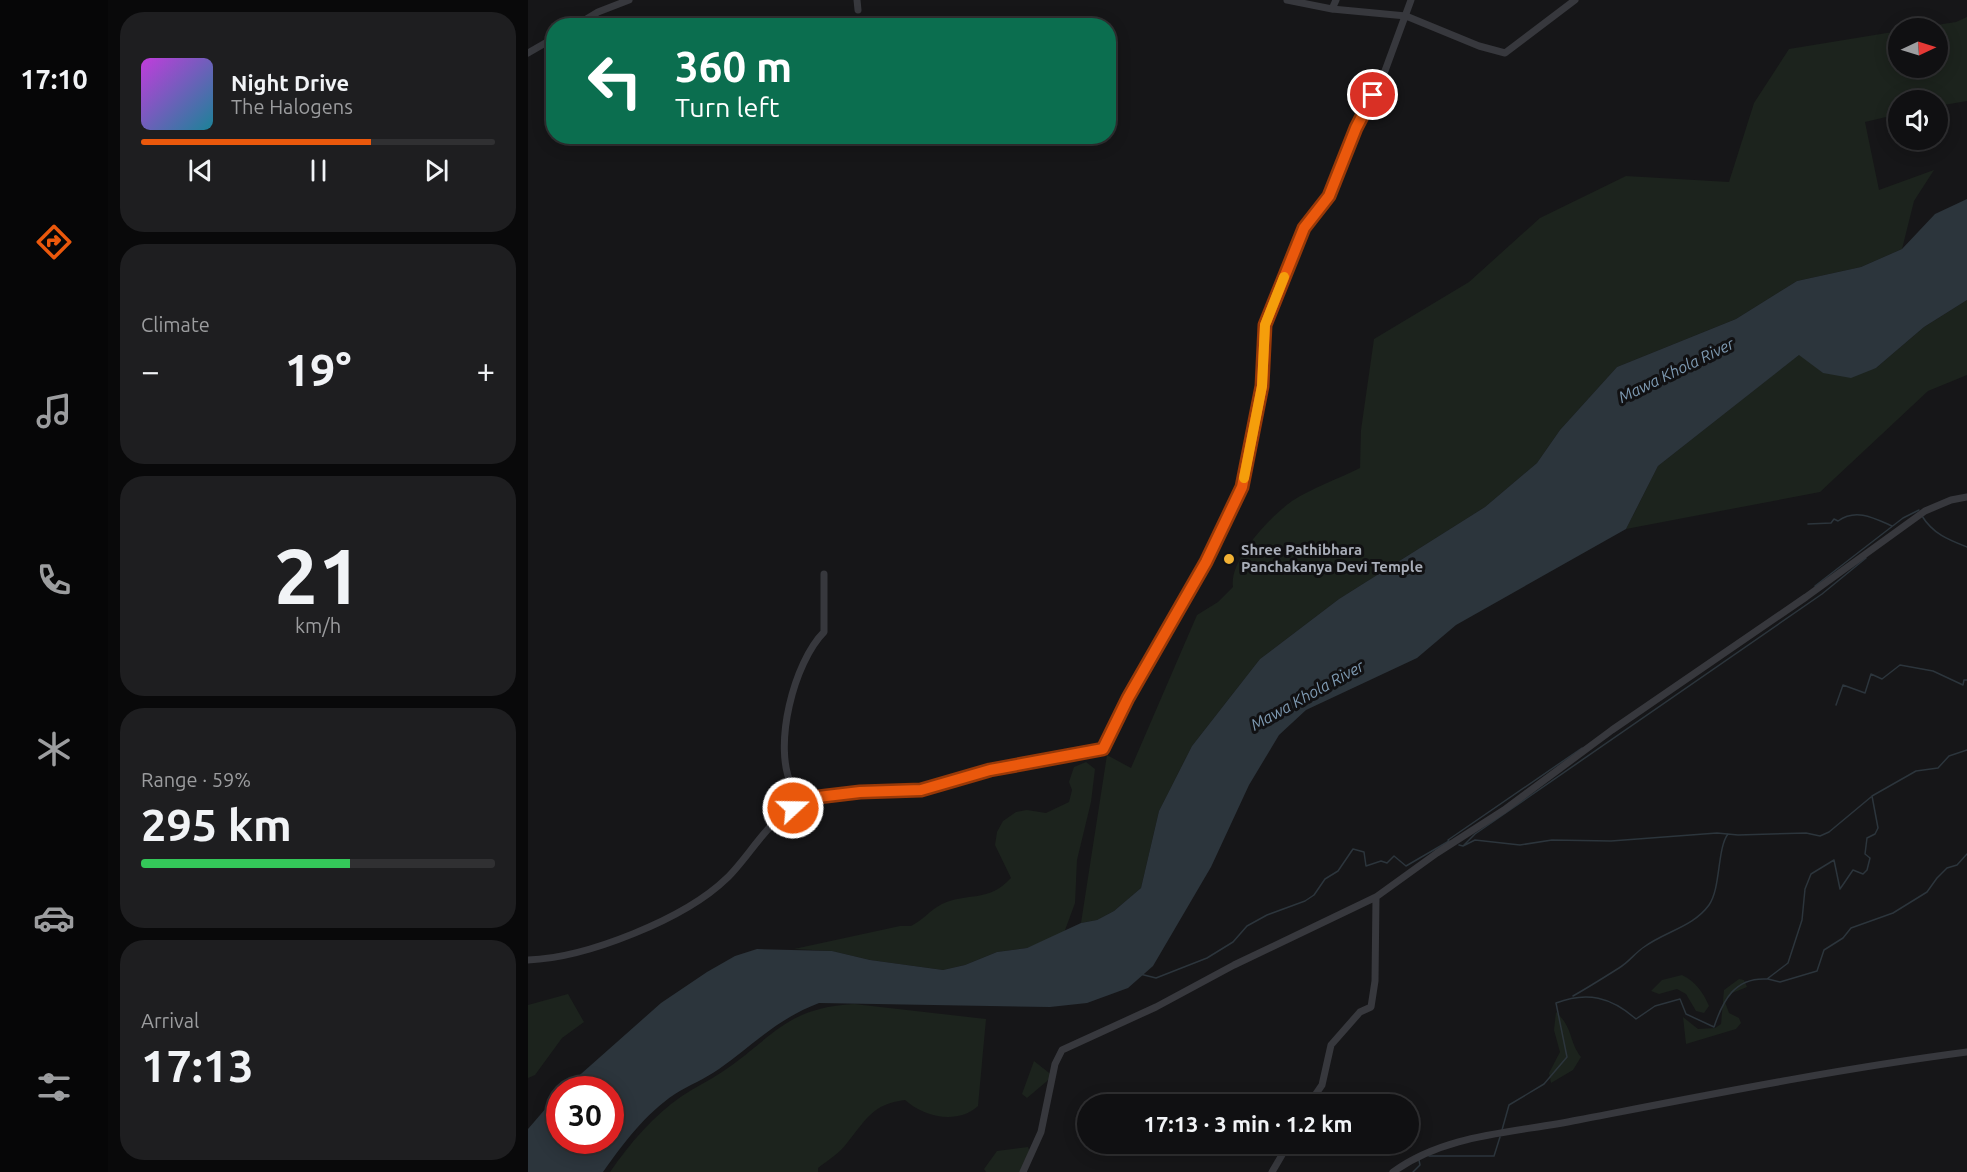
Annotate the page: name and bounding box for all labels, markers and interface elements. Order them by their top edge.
north arrow [1888,18,1948,78]
map controls [1888,18,1948,150]
icon: left [576,42,654,120]
text: 360 m [675,43,792,90]
text: 17:10 [20,64,88,94]
pin [1347,69,1398,120]
text: Night Drive [231,70,349,95]
icon: arrive [1356,78,1389,111]
button: sound [1888,90,1948,150]
text: Turn left [675,92,779,122]
text: The Halogens [231,95,353,118]
icon: previous [184,154,217,187]
icon: pause [302,154,335,187]
icon: next [420,154,453,187]
icon: directions [33,221,75,263]
text: Climate [141,313,210,336]
water label: Mawa Khola River [1615,334,1738,406]
text: 19° [285,344,351,395]
text: − [141,352,160,389]
text: + [476,352,495,389]
icon: music [33,390,75,432]
text: 21 [274,531,362,619]
place label: Shree Pathibhara Panchakanya Devi Temple [1241,541,1423,575]
marker: Shree Pathibhara Panchakanya Devi Temple [1222,552,1236,566]
icon: phone [33,559,75,601]
text: km/h [295,614,341,637]
water label: Mawa Khola River [1247,656,1368,734]
icon: climate [33,728,75,770]
text: Range · 59% [141,768,251,791]
position arrow [761,776,825,840]
text: 295 km [141,799,292,850]
icon: car [33,897,75,939]
text: Arrival [141,1009,199,1032]
text: 17:13 [141,1040,254,1091]
icon: filters [33,1066,75,1108]
speed limit sign: 30 [546,1076,624,1154]
text: 17:13 · 3 min · 1.2 km [1143,1111,1353,1136]

